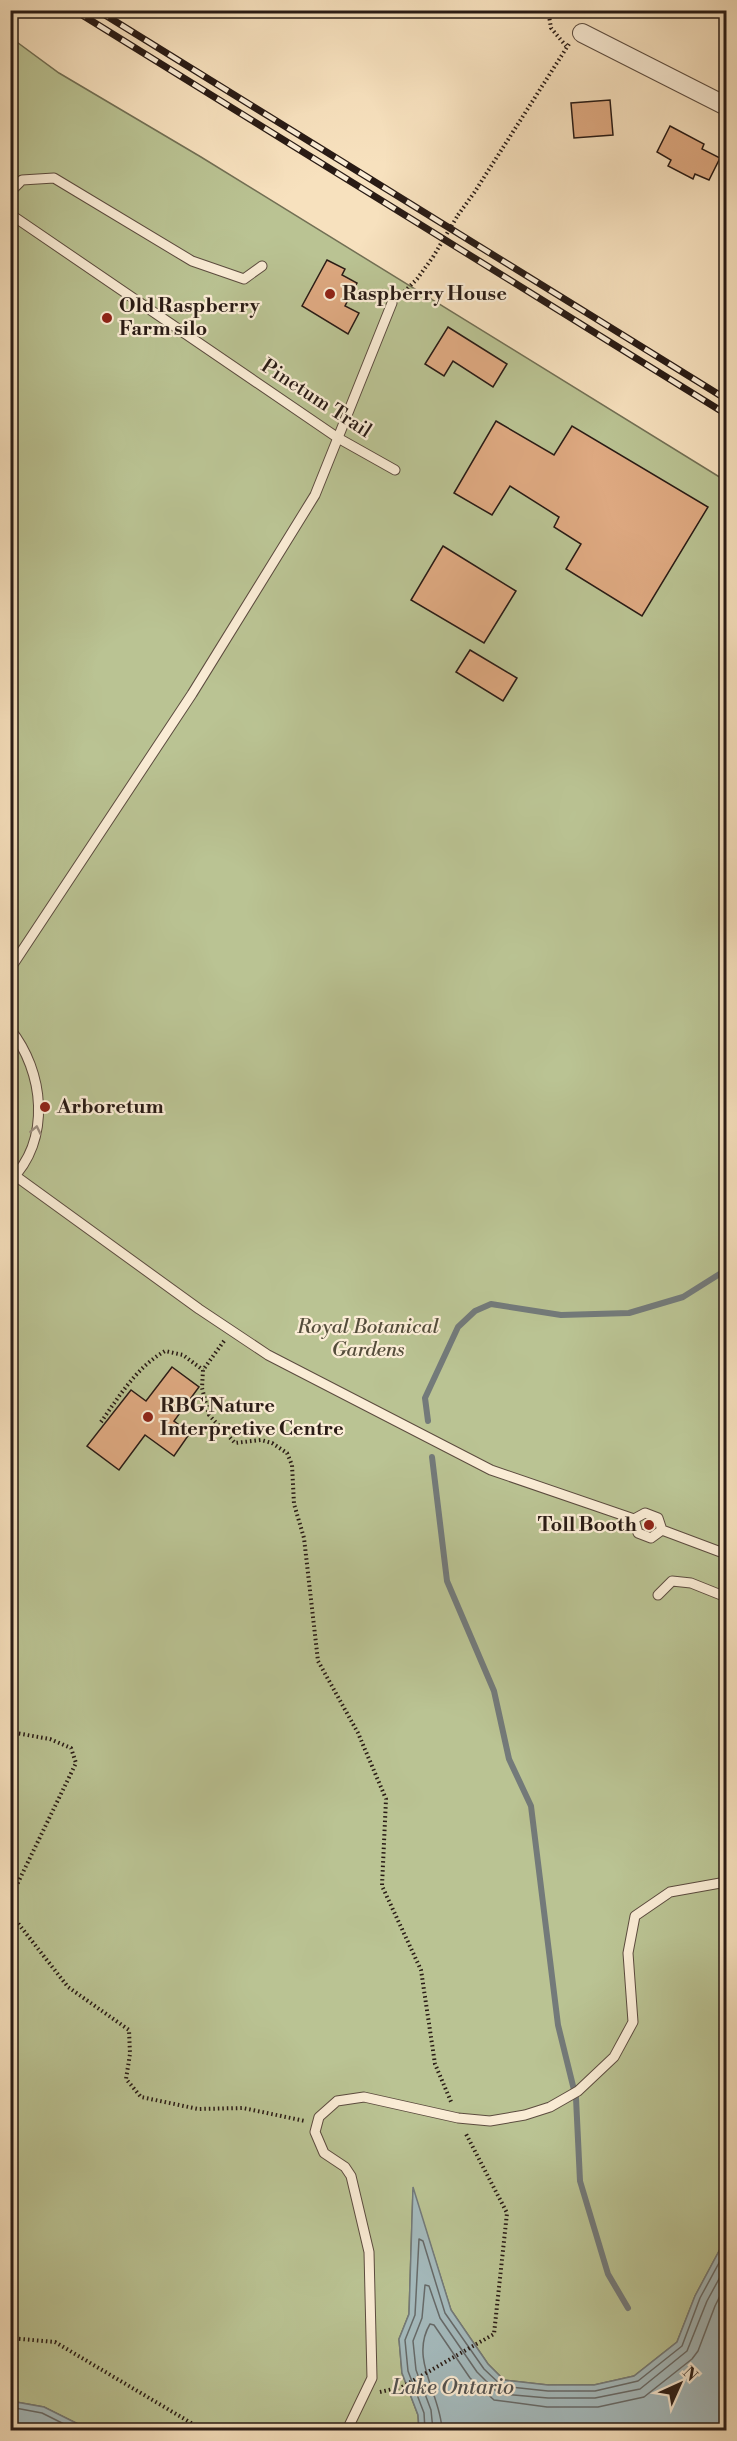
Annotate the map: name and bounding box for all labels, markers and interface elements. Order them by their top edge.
place label: Raspberry House [342,282,507,307]
marker: Raspberry House [323,287,337,301]
place label: Old Raspberry Farm silo [119,294,261,342]
marker: Old Raspberry Farm silo [100,311,114,325]
street label: Pinetum Trail [256,354,376,444]
place label: Arboretum [56,1095,164,1120]
marker: Arboretum [38,1100,52,1114]
one-way arrow [29,1125,42,1135]
park label: Royal Botanical Gardens [296,1315,439,1363]
place label: RBG Nature Interpretive Centre [160,1394,344,1442]
marker: RBG Nature Interpretive Centre [141,1410,155,1424]
place label: Toll Booth [538,1513,638,1538]
marker: Toll Booth [642,1518,656,1532]
north arrow [650,2354,710,2414]
text: N [678,2363,702,2386]
water label: Lake Ontario [391,2375,514,2401]

